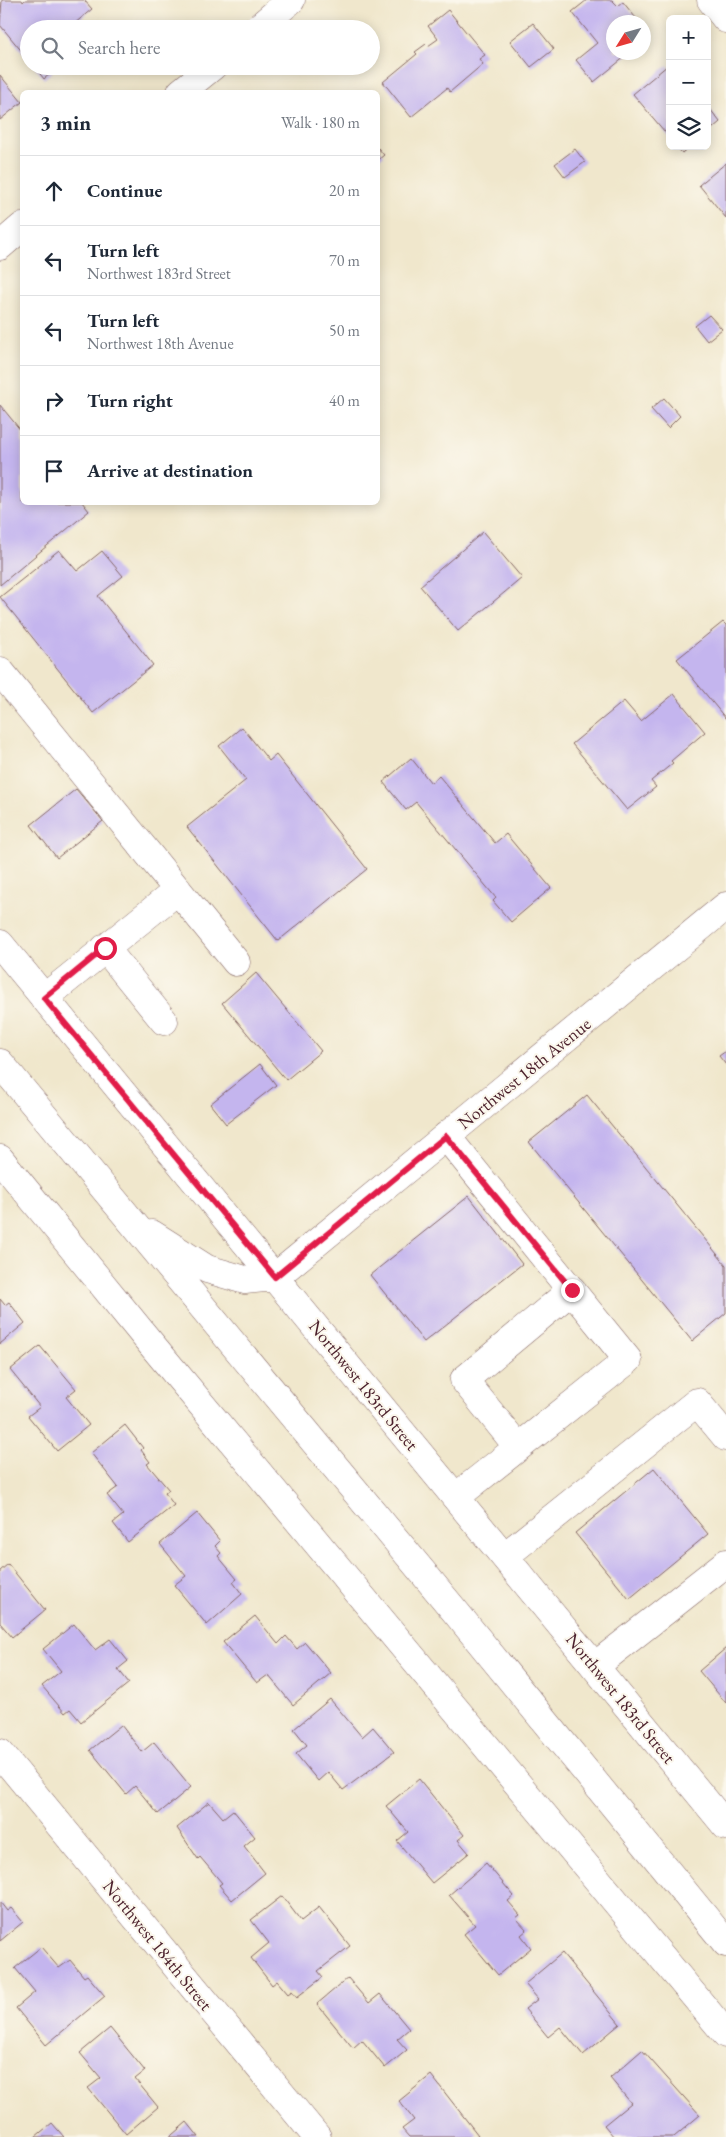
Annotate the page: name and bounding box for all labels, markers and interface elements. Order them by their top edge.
north arrow [606,15,651,60]
map controls [666,15,711,150]
button: + [666,15,711,60]
search box [20,20,380,75]
icon: search [38,34,66,62]
text: Search here [78,35,160,60]
button: − [666,60,711,105]
button: layers [666,105,711,150]
text: 3 min [40,109,91,136]
text: Walk · 180 m [281,112,360,133]
icon: ahead [40,177,68,205]
text: Continue [87,178,162,203]
text: 20 m [329,180,360,201]
text: Turn left [87,238,159,263]
icon: left [40,247,68,275]
text: 70 m [329,250,360,271]
text: Northwest 183rd Street [87,263,231,284]
text: Turn left [87,308,159,333]
icon: left [40,317,68,345]
text: 50 m [329,320,360,341]
text: Northwest 18th Avenue [87,333,234,354]
icon: right [40,387,68,415]
text: Turn right [87,388,173,413]
text: 40 m [329,390,360,411]
icon: arrive [40,457,68,485]
text: Arrive at destination [87,458,253,483]
route start [94,937,117,960]
street label: Northwest 18th Avenue [453,1012,595,1134]
route end [561,1279,584,1302]
street label: Northwest 183rd Street [304,1315,424,1455]
street label: Northwest 183rd Street [561,1628,681,1768]
street label: Northwest 184th Street [98,1875,218,2015]

